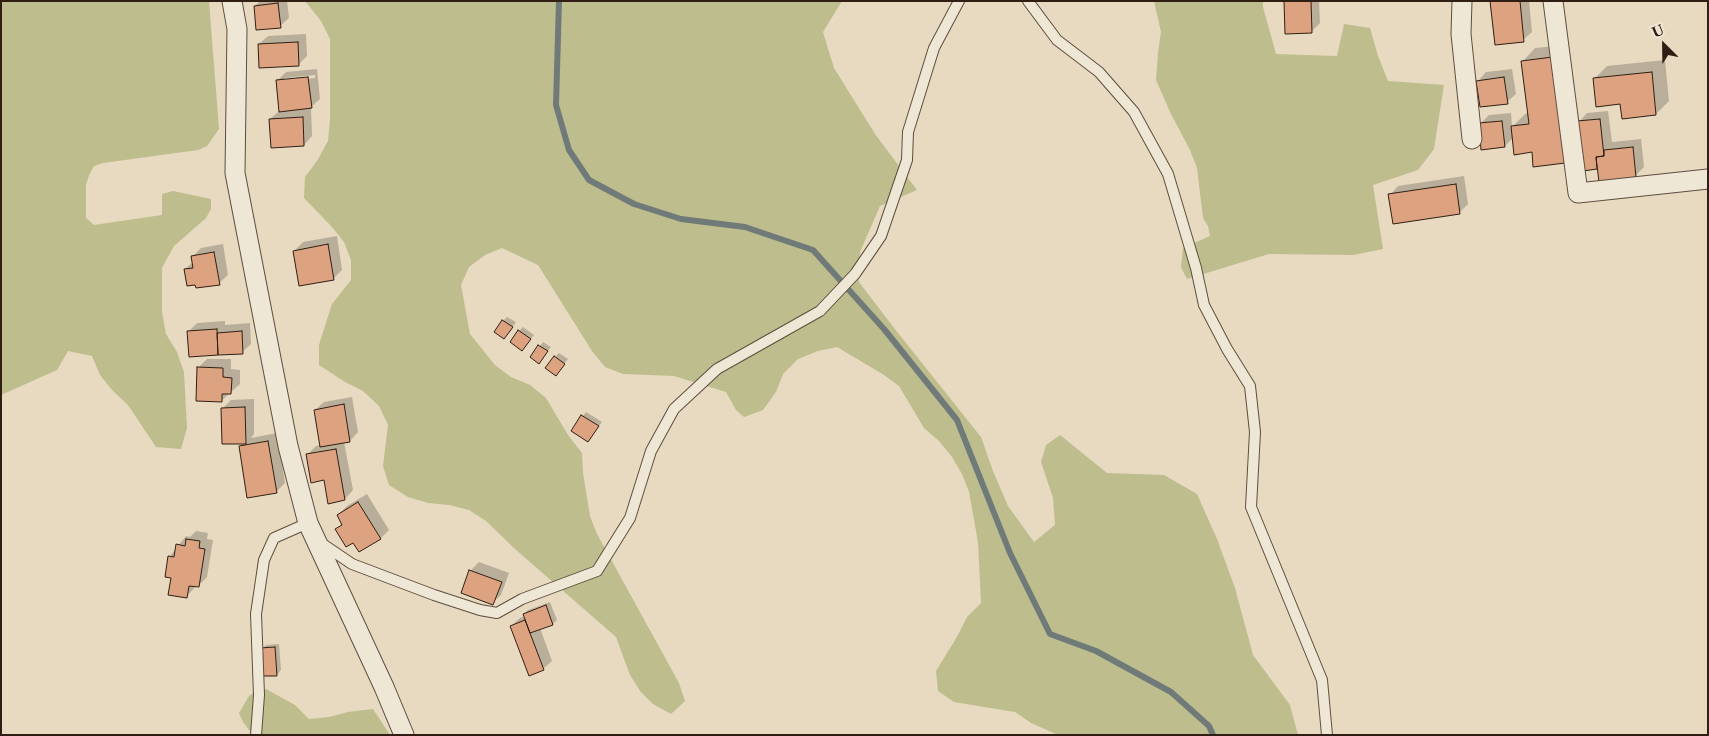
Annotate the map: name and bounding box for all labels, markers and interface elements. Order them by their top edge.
north arrow [1639,20,1689,70]
text: U [1649,21,1667,42]

